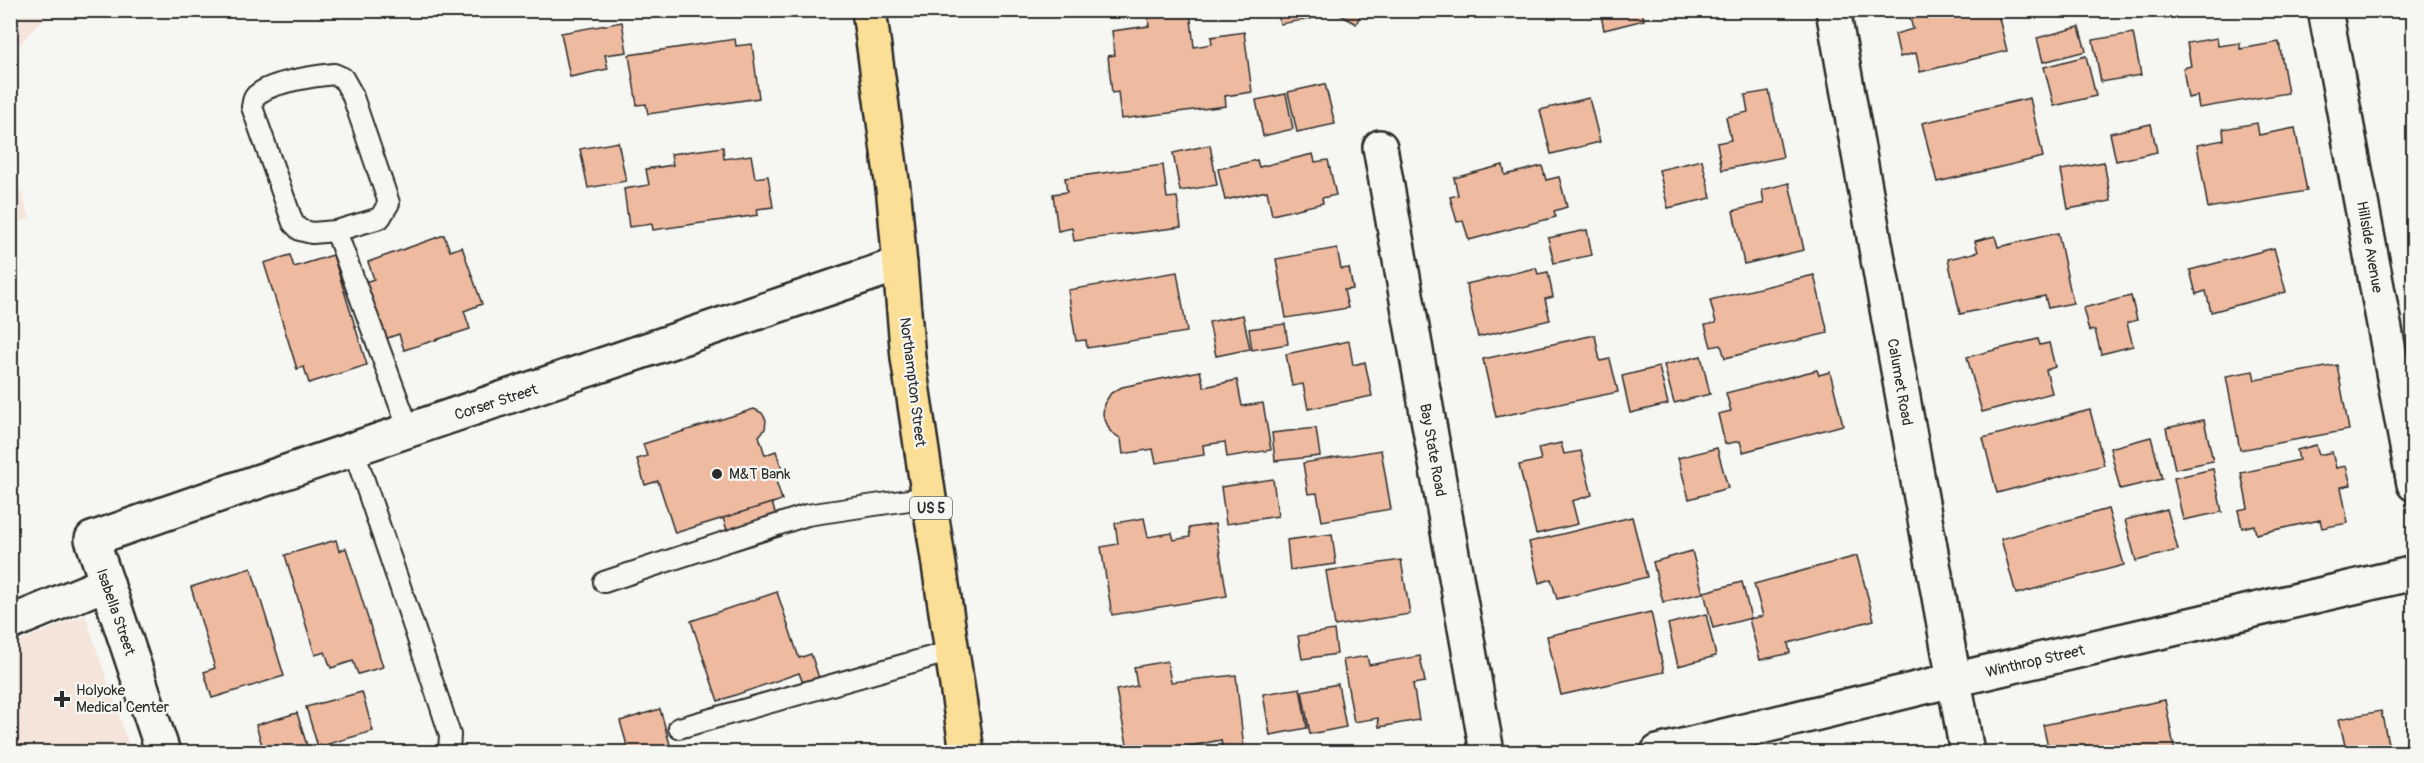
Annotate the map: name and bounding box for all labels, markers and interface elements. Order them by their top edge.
street label: Hillside Avenue [2352,200,2387,295]
street label: Northampton Street [895,316,930,449]
street label: Calumet Road [1883,337,1917,427]
street label: Corser Street [452,380,541,425]
street label: Bay State Road [1415,402,1450,498]
place label: M&T Bank [729,465,791,484]
marker: M&T Bank [710,467,724,481]
road number: US 5 [910,497,952,519]
street label: Isabella Street [92,566,140,659]
street label: Winthrop Street [1984,641,2087,682]
place label: Holyoke Medical Center [76,681,170,717]
marker: Holyoke Medical Center [53,690,71,708]

